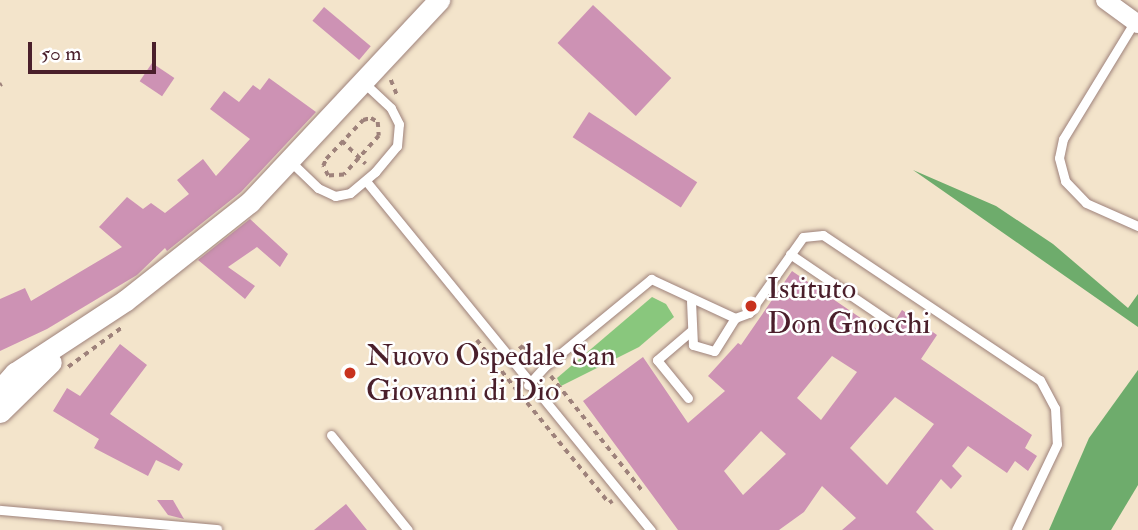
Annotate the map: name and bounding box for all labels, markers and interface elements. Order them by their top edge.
scale bar [32,28,159,72]
text: 50 m [41,40,82,67]
place label: Istituto Don Gnocchi [767,271,931,342]
marker: Istituto Don Gnocchi [741,296,761,316]
place label: Nuovo Ospedale San Giovanni di Dio [366,338,616,408]
marker: Nuovo Ospedale San Giovanni di Dio [340,363,360,383]

